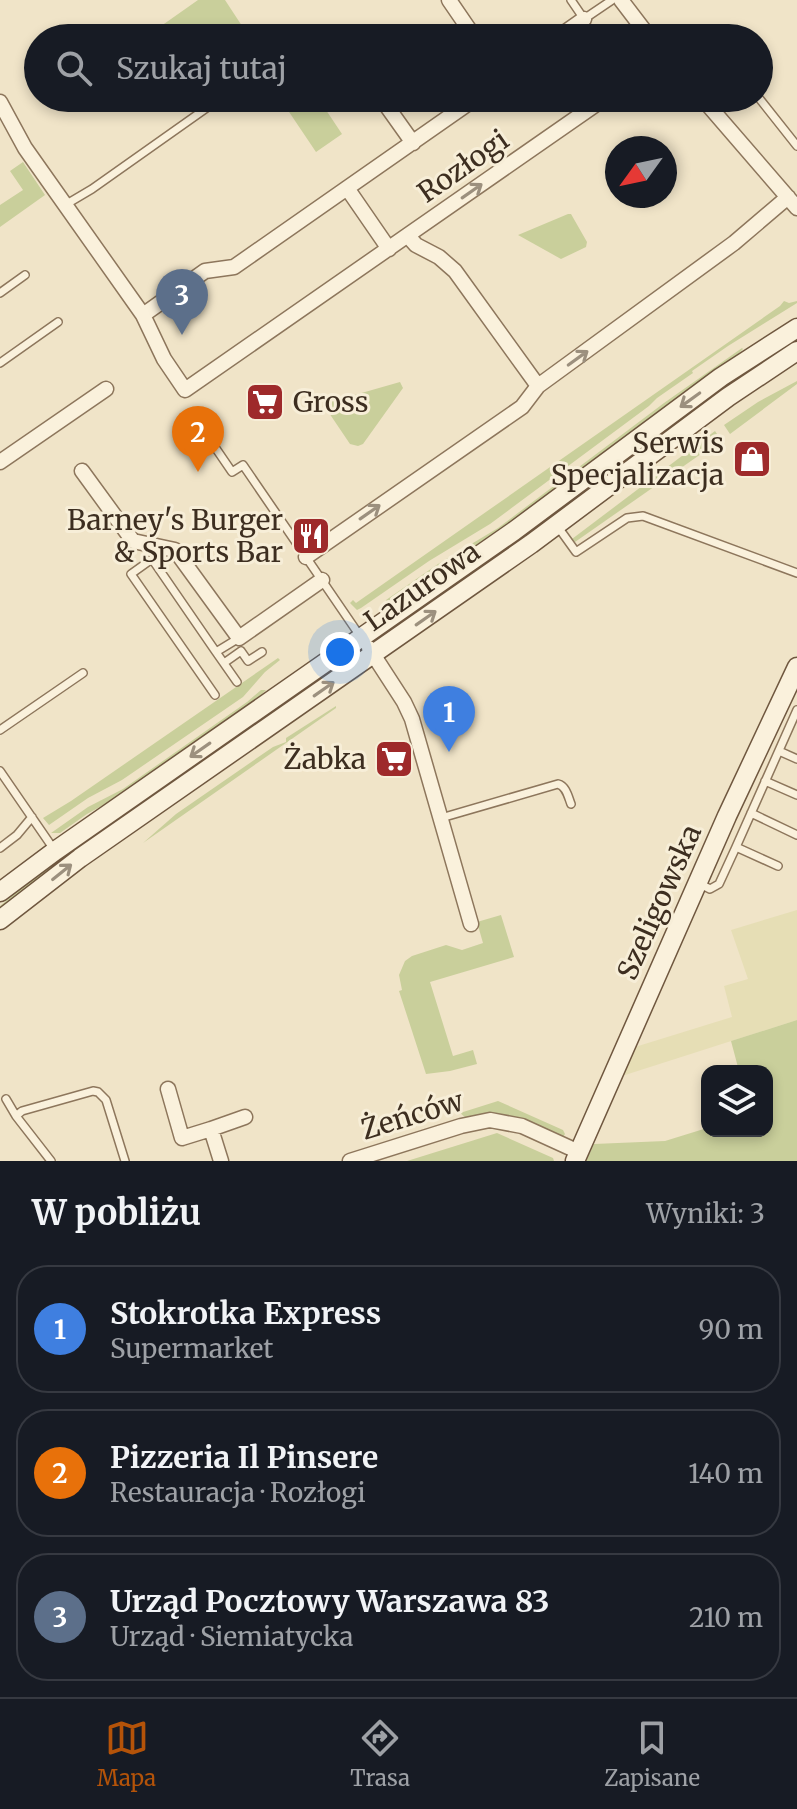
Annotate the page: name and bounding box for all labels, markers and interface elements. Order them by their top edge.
search box [24,24,773,112]
icon: search [52,46,96,90]
text: Szukaj tutaj [116,49,287,87]
street label: Rozłogi [411,122,515,210]
north arrow [605,136,677,208]
one-way arrow [460,183,482,199]
pin: 3 [156,269,208,335]
one-way arrow [566,349,588,366]
supermarket icon: Gross [244,381,286,423]
place label: Gross [293,384,368,420]
one-way arrow [680,391,702,408]
pin: 2 [172,406,224,472]
place label: Serwis Specjalizacja [551,425,724,493]
shop icon: Serwis Specjalizacja [731,438,773,480]
place label: Barney's Burger & Sports Bar [67,502,283,570]
one-way arrow [359,504,381,521]
restaurant icon: Barney's Burger & Sports Bar [290,515,332,557]
street label: Lazurowa [357,533,487,639]
one-way arrow [415,610,437,626]
your location [320,632,360,672]
one-way arrow [312,681,334,697]
pin: 1 [423,686,475,752]
supermarket icon: Żabka [373,738,415,780]
place label: Żabka [283,741,366,777]
one-way arrow [189,742,211,758]
street label: Szeligowska [609,819,709,985]
one-way arrow [51,864,72,881]
map controls [701,1065,773,1137]
button: layers [701,1065,773,1137]
street label: Żeńców [357,1082,468,1148]
text: W pobliżu [32,1192,201,1234]
text: Wyniki: 3 [646,1197,765,1230]
text: Stokrotka Express [110,1294,381,1332]
text: 1 [54,1313,66,1346]
text: 90 m [699,1313,763,1346]
text: Supermarket [110,1332,274,1365]
text: Pizzeria Il Pinsere [110,1438,378,1476]
text: 2 [52,1457,68,1490]
text: 140 m [688,1457,763,1490]
text: Restauracja · Rozłogi [110,1476,366,1509]
text: Urząd Pocztowy Warszawa 83 [110,1582,549,1620]
text: 3 [53,1601,67,1634]
text: 210 m [689,1601,763,1634]
text: Urząd · Siemiatycka [110,1620,353,1653]
tab: Mapa [97,1716,156,1792]
tab: Trasa [350,1716,410,1792]
tab: Zapisane [604,1716,700,1792]

